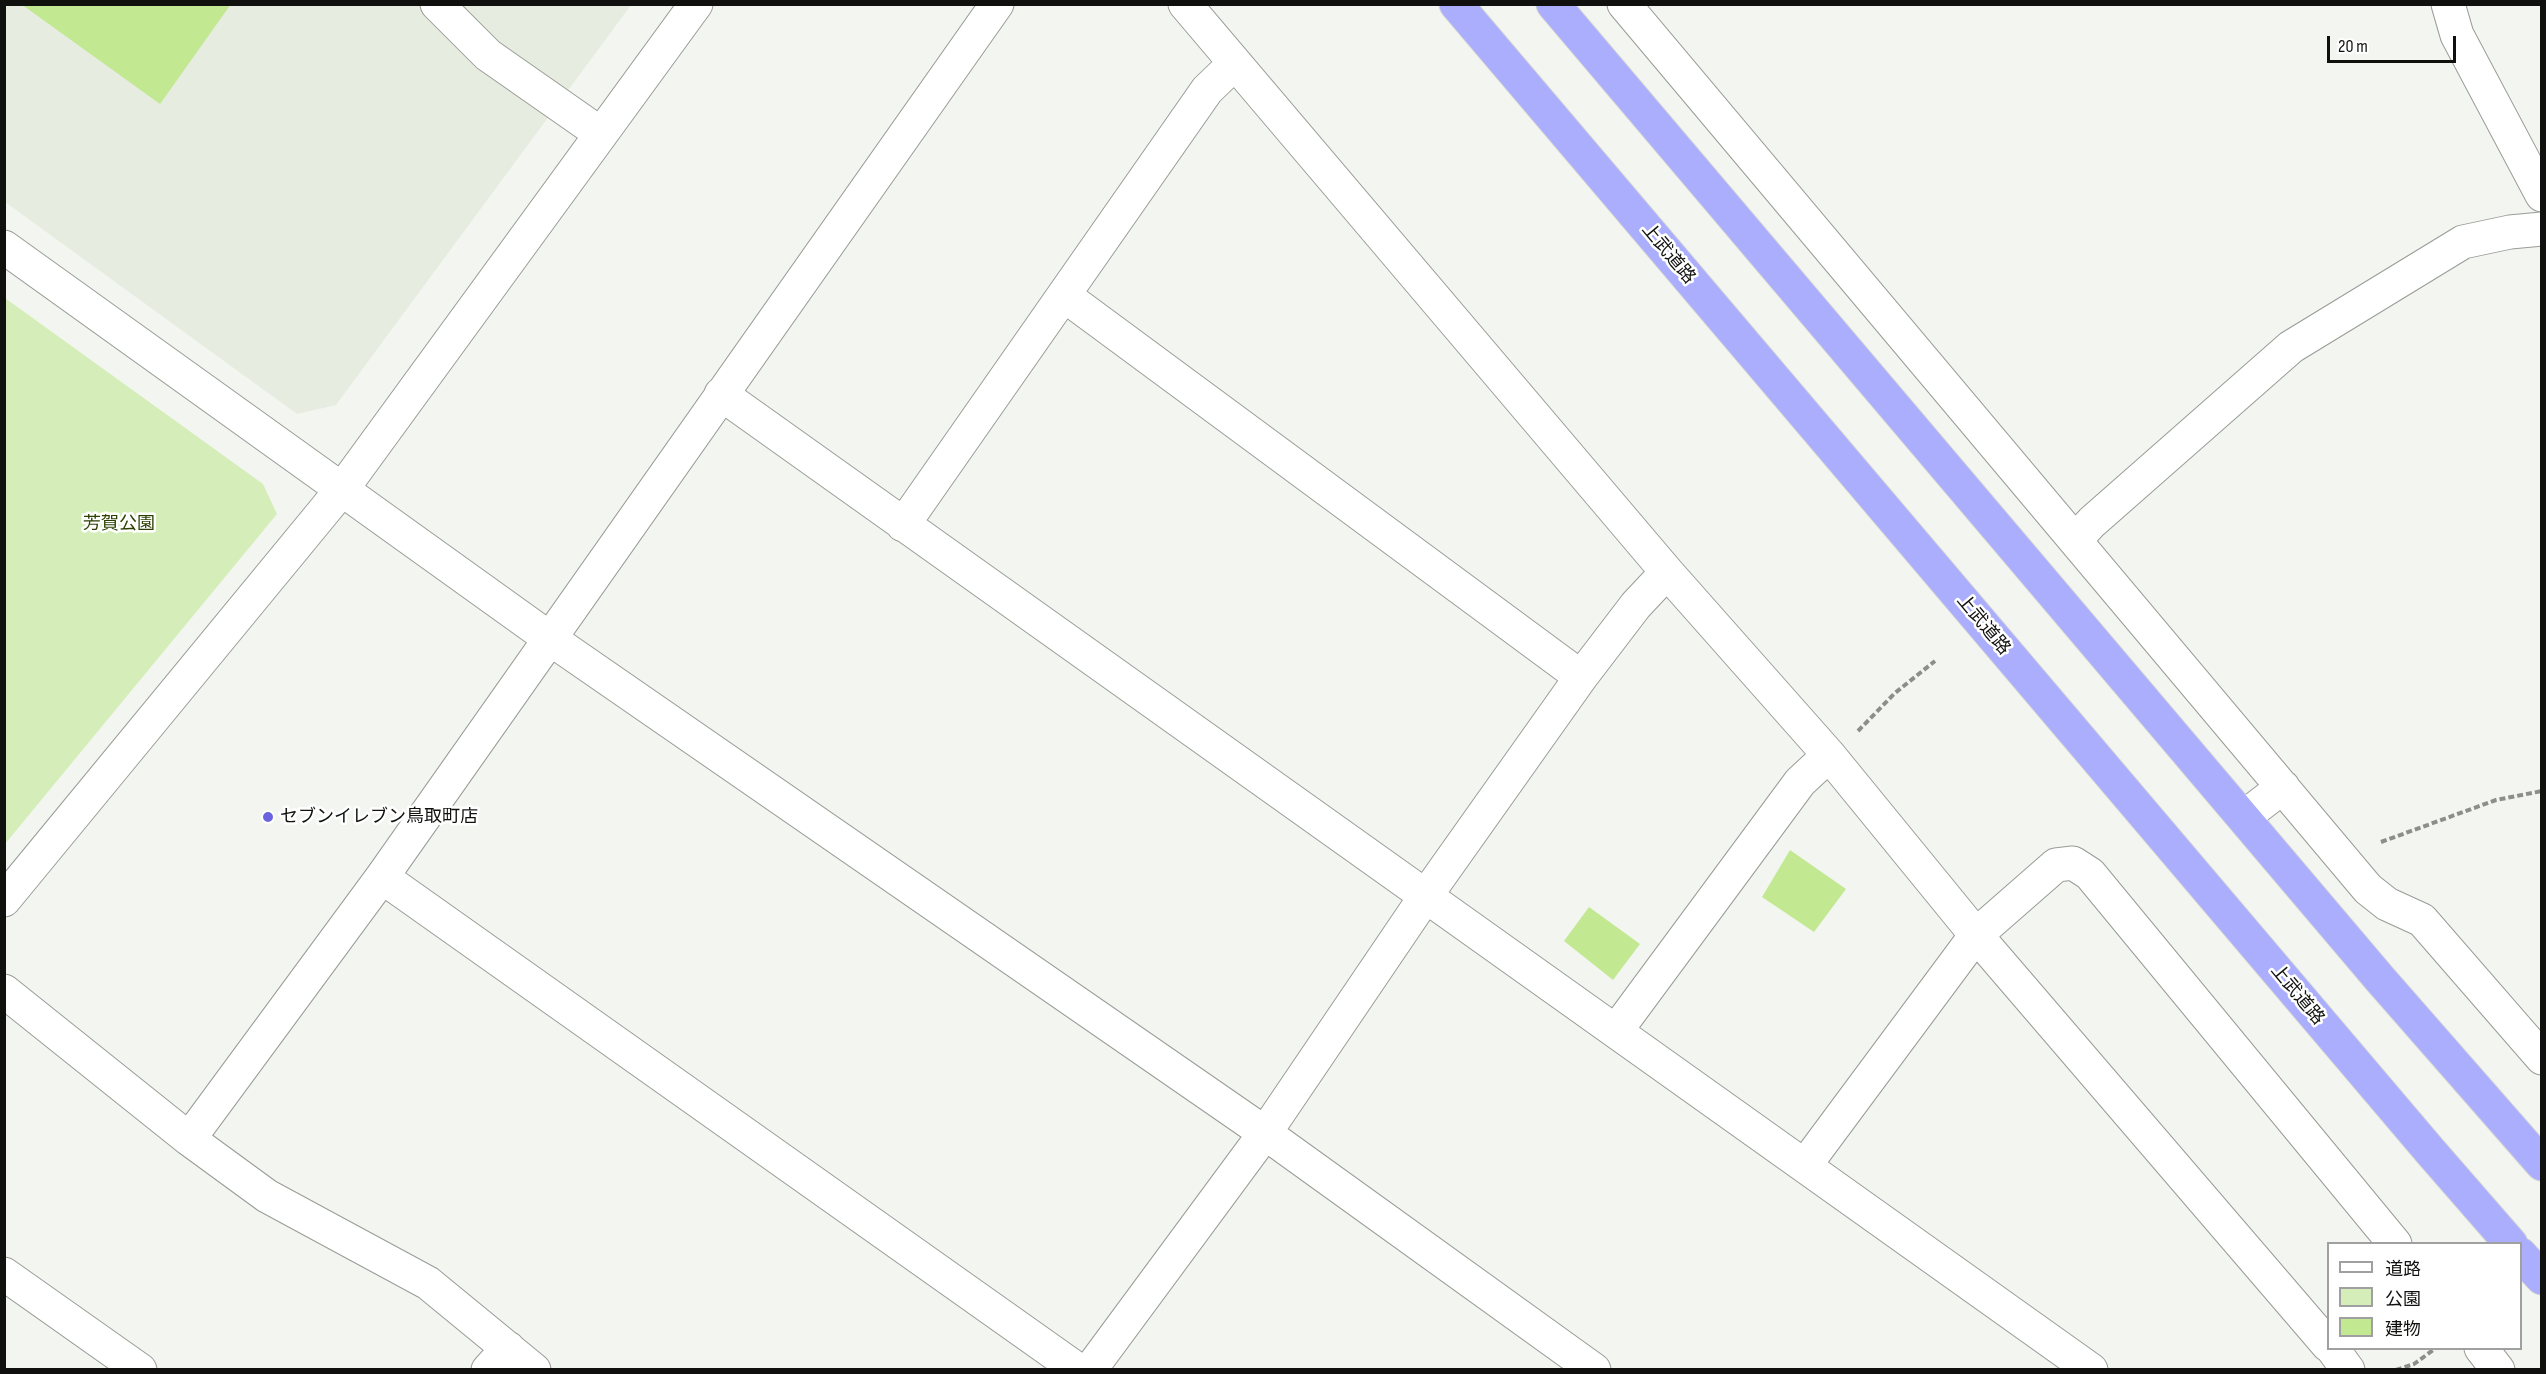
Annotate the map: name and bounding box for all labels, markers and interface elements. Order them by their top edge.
scale bar [2330,24,2459,62]
text: 20 m [2338,36,2368,57]
street label: 上武道路 [1637,219,1699,289]
park label: 芳賀公園 [83,513,155,535]
street label: 上武道路 [1952,590,2014,660]
place label: セブンイレブン鳥取町店 [280,806,478,828]
marker: セブンイレブン鳥取町店 [261,810,275,824]
street label: 上武道路 [2266,960,2328,1030]
legend [2327,1242,2522,1350]
text: 道路 [2385,1259,2421,1280]
text: 公園 [2385,1289,2421,1310]
text: 建物 [2385,1319,2421,1340]

